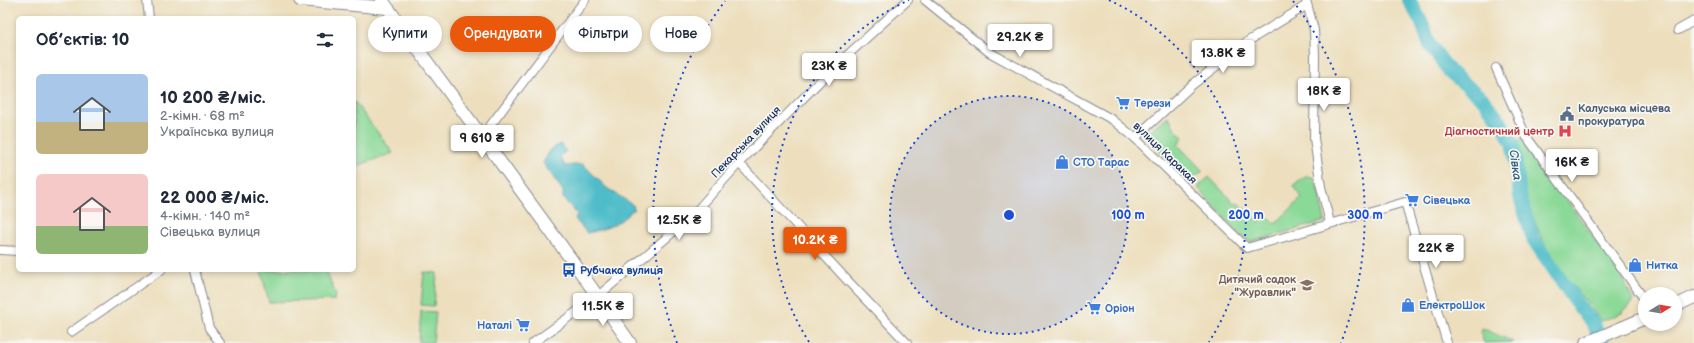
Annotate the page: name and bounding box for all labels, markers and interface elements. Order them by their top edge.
chip: Купити [368,16,442,52]
chip: Орендувати [450,16,556,52]
chip: Фільтри [564,16,642,52]
chip: Нове [650,16,711,52]
pin: 29.2K ₴ [983,24,1057,58]
icon: filters [314,29,336,51]
text: 29.2K ₴ [996,29,1044,45]
text: Об’єктів: 10 [36,30,129,50]
pin: 13.8K ₴ [1186,40,1260,74]
text: 13.8K ₴ [1201,45,1245,61]
pin: 23K ₴ [801,53,857,87]
text: 23K ₴ [811,58,847,74]
pin: 18K ₴ [1296,78,1352,112]
text: 18K ₴ [1307,83,1341,99]
text: 10 200 ₴/міс. [160,88,265,108]
icon: home [68,90,116,138]
supermarket icon: Терези [1115,95,1131,111]
place label: Терези [1134,97,1171,110]
place label: Калуська місцева прокуратура [1578,102,1671,128]
street label: Пекарська вулиця [708,103,784,181]
public building icon: Калуська місцева прокуратура [1559,106,1575,122]
text: 2-кімн. · 68 m² [160,108,245,124]
street label: вулиця Каракая [1131,119,1199,187]
hospital icon: Діагностичний центр [1557,123,1573,139]
text: Українська вулиця [160,124,274,140]
pin: 9 610 ₴ [445,125,519,159]
place label: Діагностичний центр [1445,125,1554,138]
text: 9 610 ₴ [460,130,504,146]
water label: Сівка [1505,149,1525,181]
pin: 16K ₴ [1544,149,1600,183]
shop icon: СТО Тарас [1054,154,1070,170]
text: 16K ₴ [1555,154,1589,170]
place label: СТО Тарас [1073,156,1130,169]
text: 22 000 ₴/міс. [160,188,269,208]
icon: home [68,190,116,238]
supermarket icon: Сівецька [1404,192,1420,208]
place label: Сівецька [1423,194,1471,207]
pin: 12.5K ₴ [642,207,716,241]
text: 4-кімн. · 140 m² [160,208,250,224]
centre of rings [1002,208,1016,222]
text: 100 m [1111,208,1145,223]
text: 200 m [1228,208,1264,223]
text: 300 m [1347,208,1383,223]
text: 12.5K ₴ [657,212,701,228]
text: Сівецька вулиця [160,224,260,240]
pin: 10.2K ₴ [778,227,852,261]
text: 10.2K ₴ [792,232,838,248]
pin: 22K ₴ [1408,235,1464,269]
text: 22K ₴ [1418,240,1454,256]
shop icon: Нитка [1627,257,1643,273]
place label: Нитка [1646,259,1679,272]
bus stop icon: Рубчака вулиця [561,262,577,278]
place label: Рубчака вулиця [580,264,663,277]
place label: Дитячий садок "Журавлик" [1219,273,1296,299]
school or university icon: Дитячий садок "Журавлик" [1299,277,1315,293]
north arrow [1638,287,1682,331]
map controls [1638,287,1682,331]
pin: 11.5K ₴ [566,293,640,327]
shop icon: ЕлектроШок [1400,297,1416,313]
text: 11.5K ₴ [582,298,624,314]
place label: ЕлектроШок [1419,299,1485,312]
supermarket icon: Оріон [1086,300,1102,316]
place label: Оріон [1105,302,1135,315]
supermarket icon: Наталі [515,317,531,333]
place label: Наталі [477,319,512,332]

